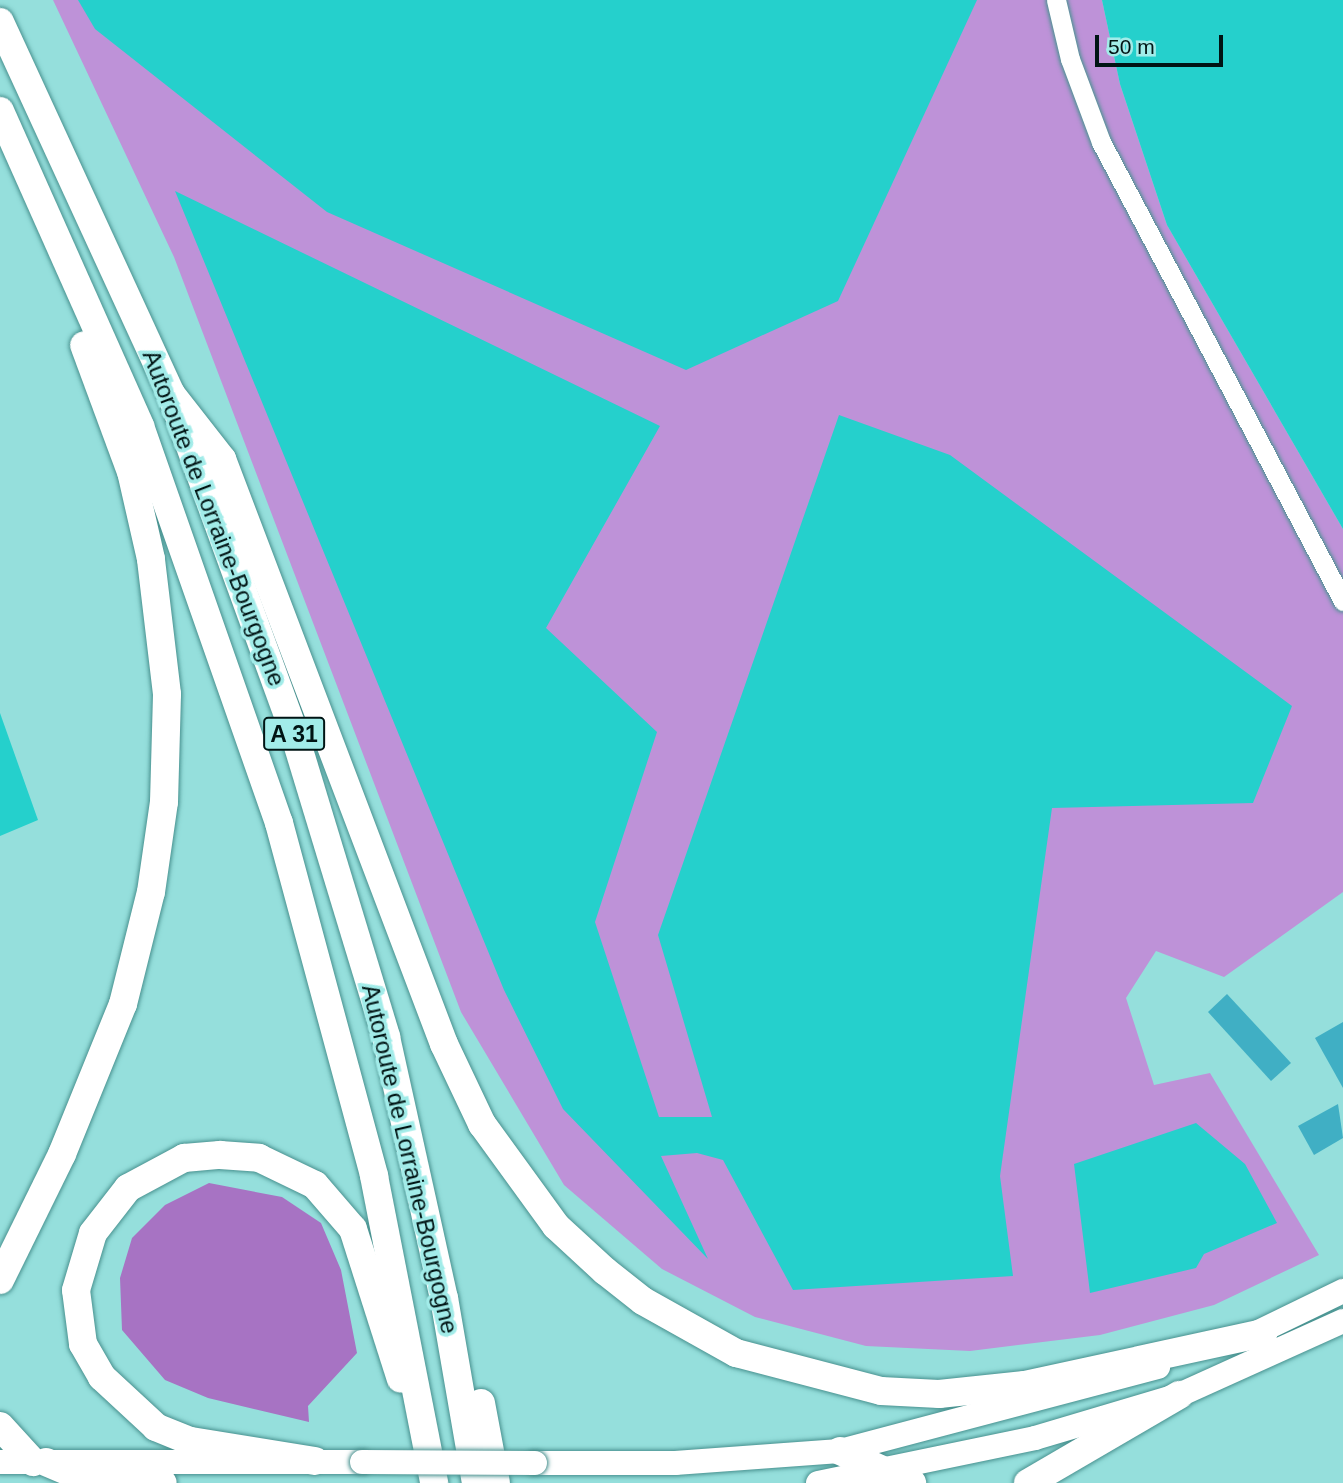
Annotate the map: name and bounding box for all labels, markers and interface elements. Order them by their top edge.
scale bar [1098,21,1226,65]
text: 50 m [1108,35,1155,58]
street label: Autoroute de Lorraine-Bourgogne [136,346,292,690]
road number: A 31 [262,714,326,754]
street label: Autoroute de Lorraine-Bourgogne [356,982,464,1336]

